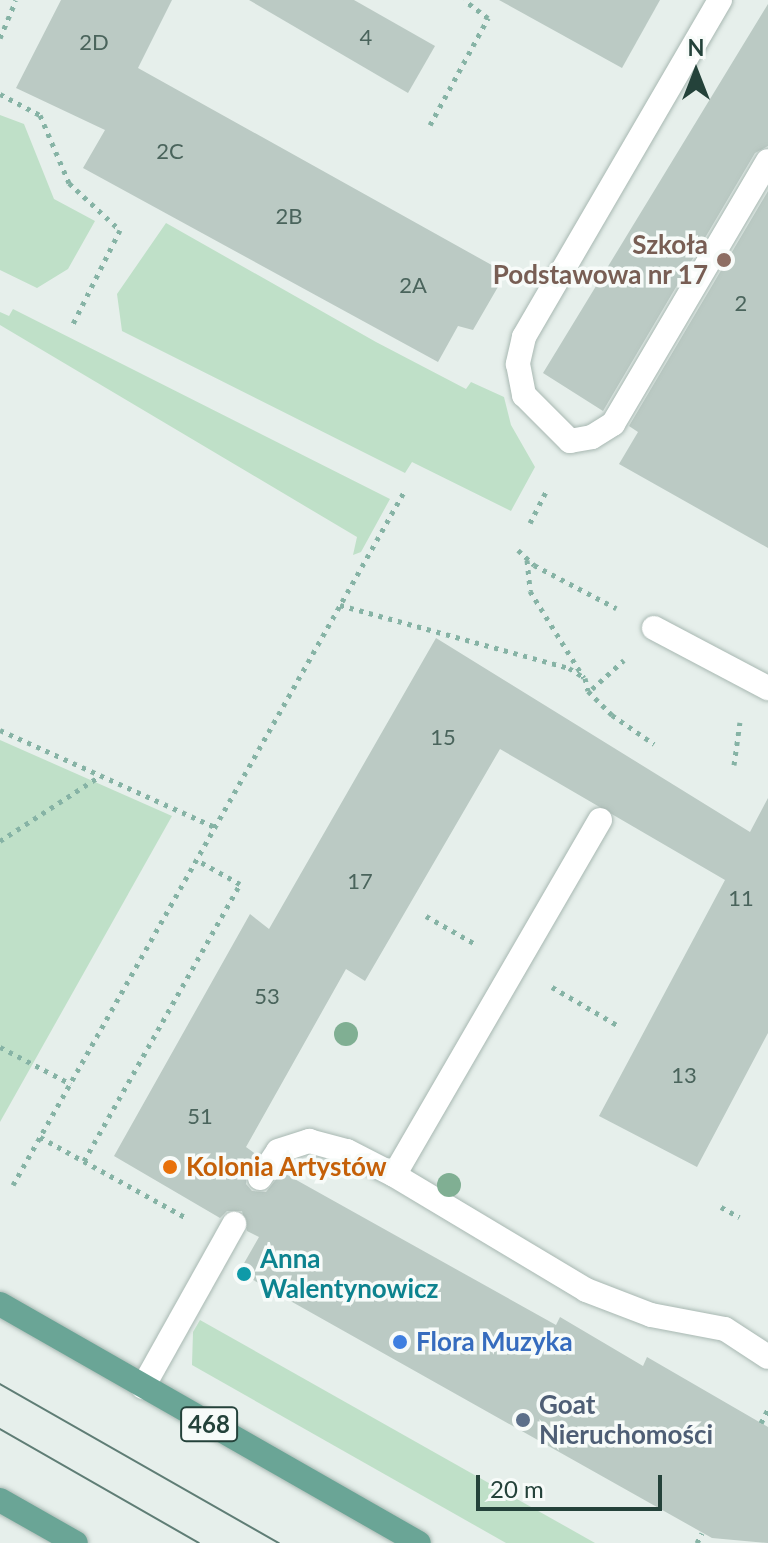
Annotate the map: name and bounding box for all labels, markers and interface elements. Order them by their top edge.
house number: 4 [360,24,372,50]
house number: 2D [79,29,109,55]
north arrow [656,32,736,112]
text: N [688,34,704,61]
house number: 2C [156,138,184,164]
house number: 2B [276,203,302,229]
place label: Szkoła Podstawowa nr 17 [492,229,708,290]
marker: Szkoła Podstawowa nr 17 [715,251,733,269]
house number: 2A [399,272,427,298]
house number: 2 [735,290,747,316]
house number: 15 [430,724,456,750]
house number: 17 [347,868,373,894]
house number: 11 [728,885,754,911]
house number: 53 [254,983,280,1009]
house number: 13 [671,1062,697,1088]
house number: 51 [187,1103,213,1129]
place label: Kolonia Artystów [186,1151,387,1183]
marker: Kolonia Artystów [161,1158,179,1176]
place label: Anna Walentynowicz [260,1243,438,1304]
marker: Anna Walentynowicz [235,1265,253,1283]
place label: Flora Muzyka [416,1326,573,1358]
marker: Flora Muzyka [391,1333,409,1351]
place label: Goat Nieruchomości [539,1389,713,1450]
road number: 468 [179,1404,239,1444]
marker: Goat Nieruchomości [514,1411,532,1429]
scale bar [480,1459,666,1509]
text: 20 m [490,1474,544,1503]

